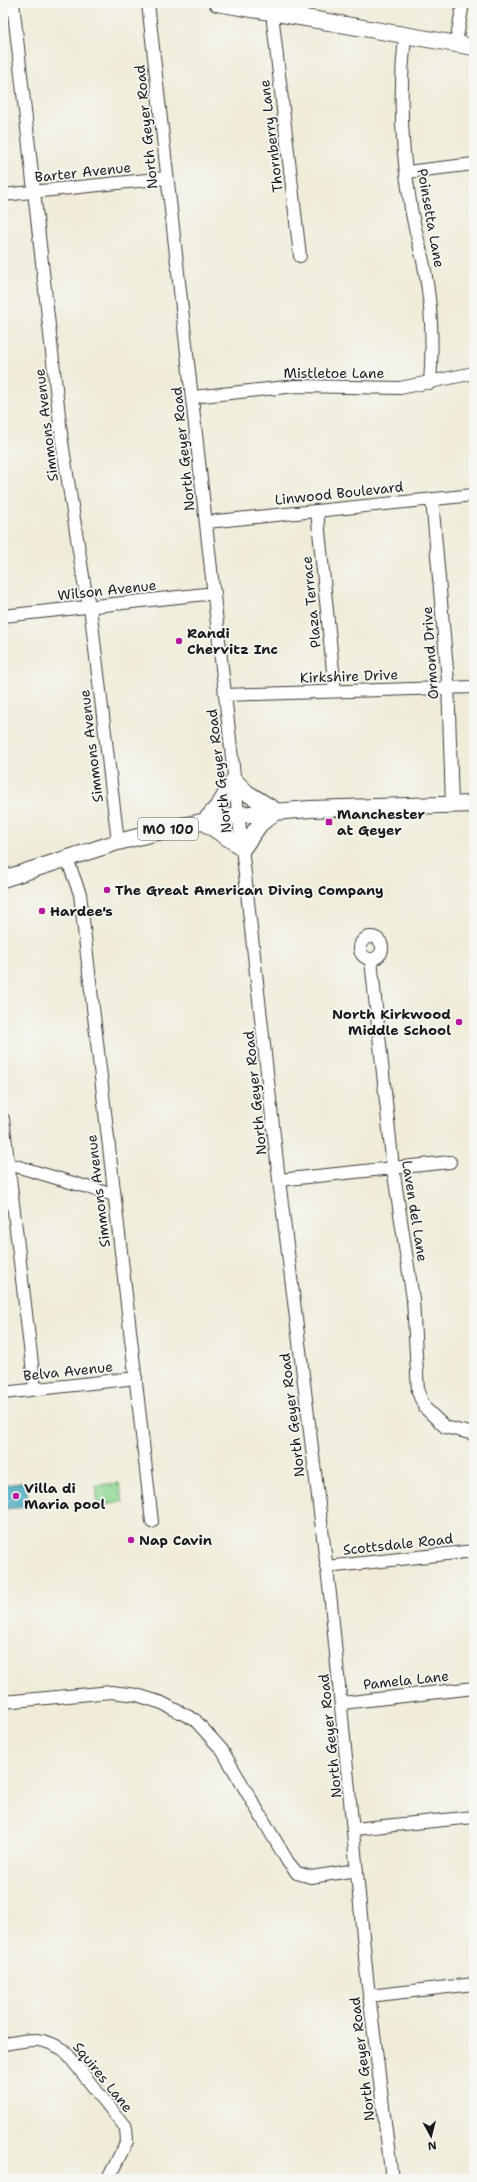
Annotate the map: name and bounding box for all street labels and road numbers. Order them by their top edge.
street label: North Geyer Road [131,64,161,190]
street label: Thornberry Lane [255,79,287,193]
street label: Barter Avenue [34,158,132,186]
street label: Poinsetta Lane [413,167,449,269]
street label: Mistletoe Lane [283,364,385,382]
street label: Simmons Avenue [30,367,62,482]
street label: North Geyer Road [168,386,198,512]
street label: Linwood Boulevard [274,477,404,509]
street label: Plaza Terrace [297,555,325,649]
street label: Wilson Avenue [57,576,157,604]
street label: Ormond Drive [418,606,442,700]
street label: Kirkshire Drive [300,665,399,687]
street label: Simmons Avenue [75,688,107,803]
street label: North Geyer Road [202,708,236,834]
road number: MO 100 [138,818,198,840]
street label: North Geyer Road [240,1030,270,1156]
street label: Simmons Avenue [82,1133,114,1248]
street label: Laven del Lane [398,1159,432,1263]
street label: North Geyer Road [275,1352,309,1478]
street label: Belva Avenue [22,1357,114,1385]
street label: Scottsdale Road [342,1529,454,1559]
street label: Pamela Lane [362,1667,450,1693]
street label: North Geyer Road [315,1673,345,1799]
street label: North Geyer Road [345,1996,379,2122]
street label: Squires Lane [69,2038,137,2116]

